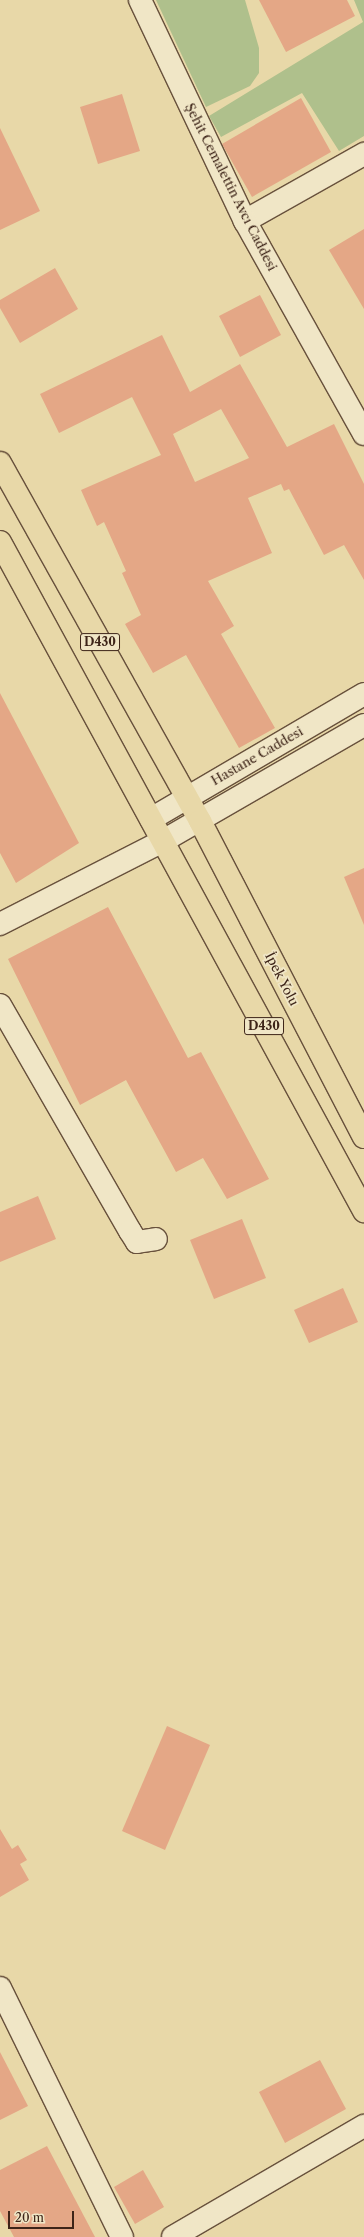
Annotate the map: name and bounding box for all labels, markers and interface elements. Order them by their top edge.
street label: Şehit Cemalettin Avcı Caddesi [182,100,280,274]
road number: D430 [80,632,120,652]
street label: Hastane Caddesi [208,723,306,789]
street label: İpek Yolu [262,949,302,1009]
road number: D430 [244,1016,284,1036]
scale bar [10,2203,76,2229]
text: 20 m [15,2210,44,2225]

